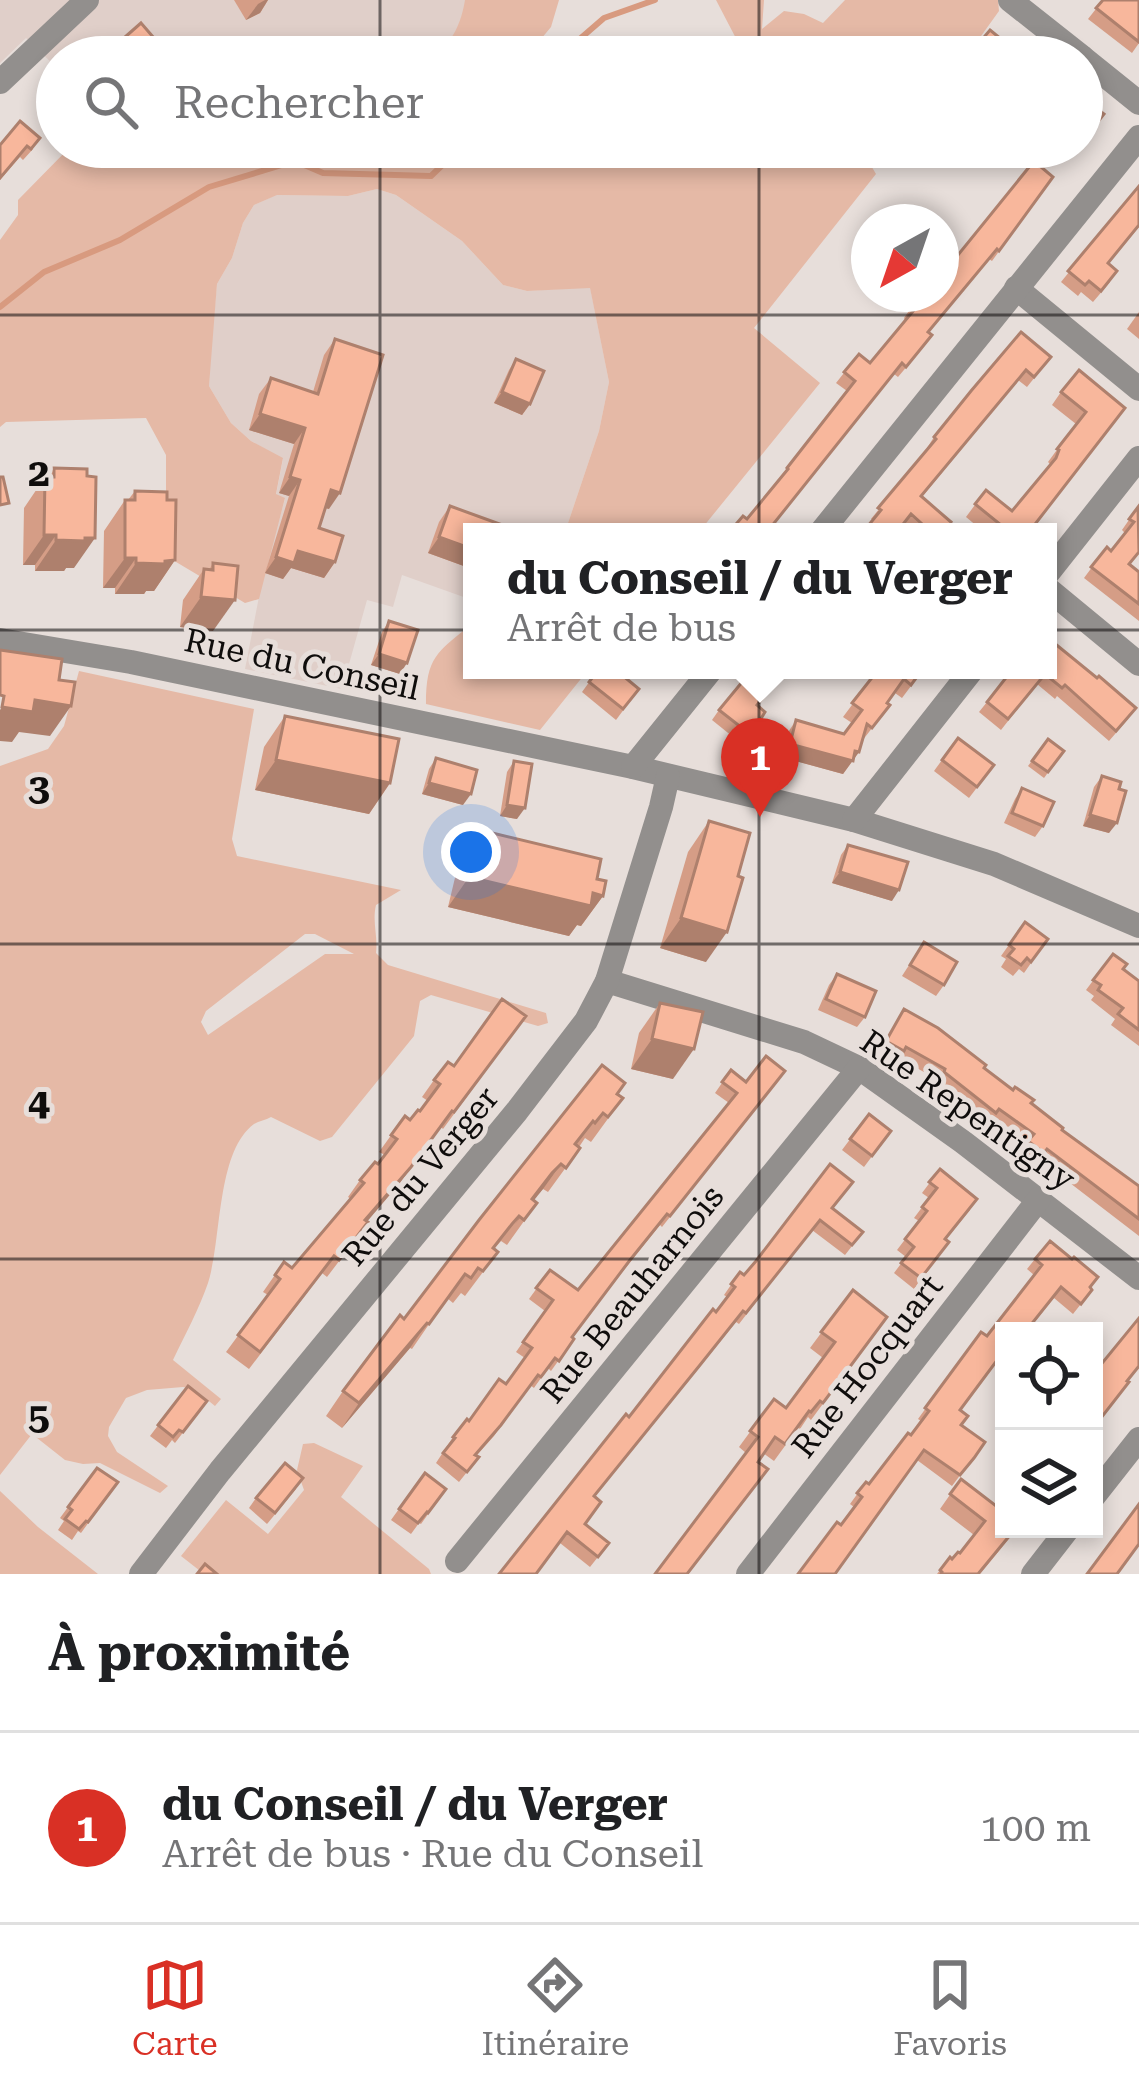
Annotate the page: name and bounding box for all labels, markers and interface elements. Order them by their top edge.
search box [36,36,1103,168]
icon: search [78,69,144,135]
text: Rechercher [174,76,424,129]
north arrow [851,204,959,312]
text: 2 [28,450,50,496]
popup [463,523,1057,679]
text: du Conseil / du Verger [507,552,1013,605]
text: Arrêt de bus [507,605,736,651]
street label: Rue du Conseil [181,620,423,708]
pin: 1 [721,718,799,817]
text: 3 [28,765,50,811]
your location [441,822,501,882]
street label: Rue Repentigny [853,1021,1083,1199]
text: 4 [28,1079,50,1125]
street label: Rue du Verger [334,1079,506,1273]
street label: Rue Beauharnois [532,1177,732,1411]
street label: Rue Hocquart [784,1267,950,1465]
map controls [995,1322,1103,1538]
button: locate [995,1322,1103,1430]
text: 5 [28,1394,50,1440]
button: layers [995,1430,1103,1538]
text: À proximité [48,1623,350,1682]
text: du Conseil / du Verger [162,1778,668,1831]
text: 1 [76,1805,98,1851]
text: 100 m [980,1805,1091,1851]
text: Arrêt de bus · Rue du Conseil [162,1831,703,1877]
tab: Carte [132,1952,218,2063]
tab: Itinéraire [482,1952,629,2063]
tab: Favoris [893,1952,1007,2063]

